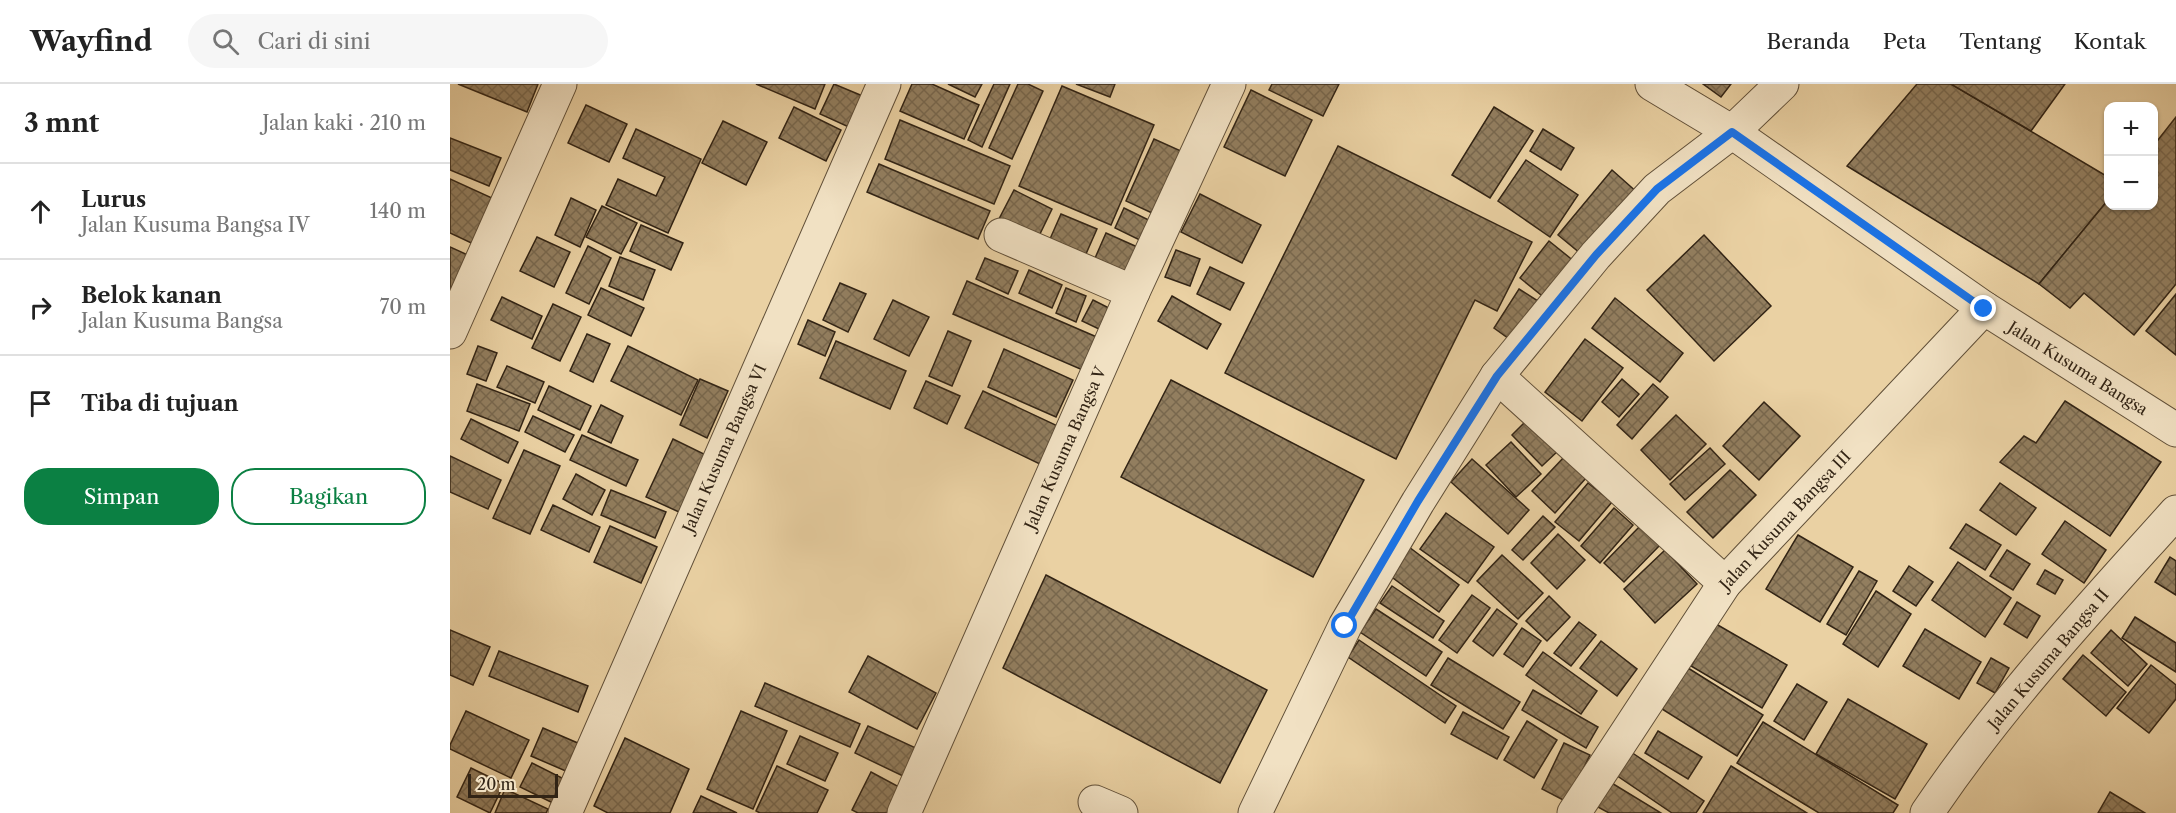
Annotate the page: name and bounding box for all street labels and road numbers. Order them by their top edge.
street label: Jalan Kusuma Bangsa [2002,315,2152,420]
street label: Jalan Kusuma Bangsa VI [677,361,770,538]
street label: Jalan Kusuma Bangsa V [1019,363,1110,535]
street label: Jalan Kusuma Bangsa III [1713,446,1855,596]
street label: Jalan Kusuma Bangsa II [1981,585,2113,736]

